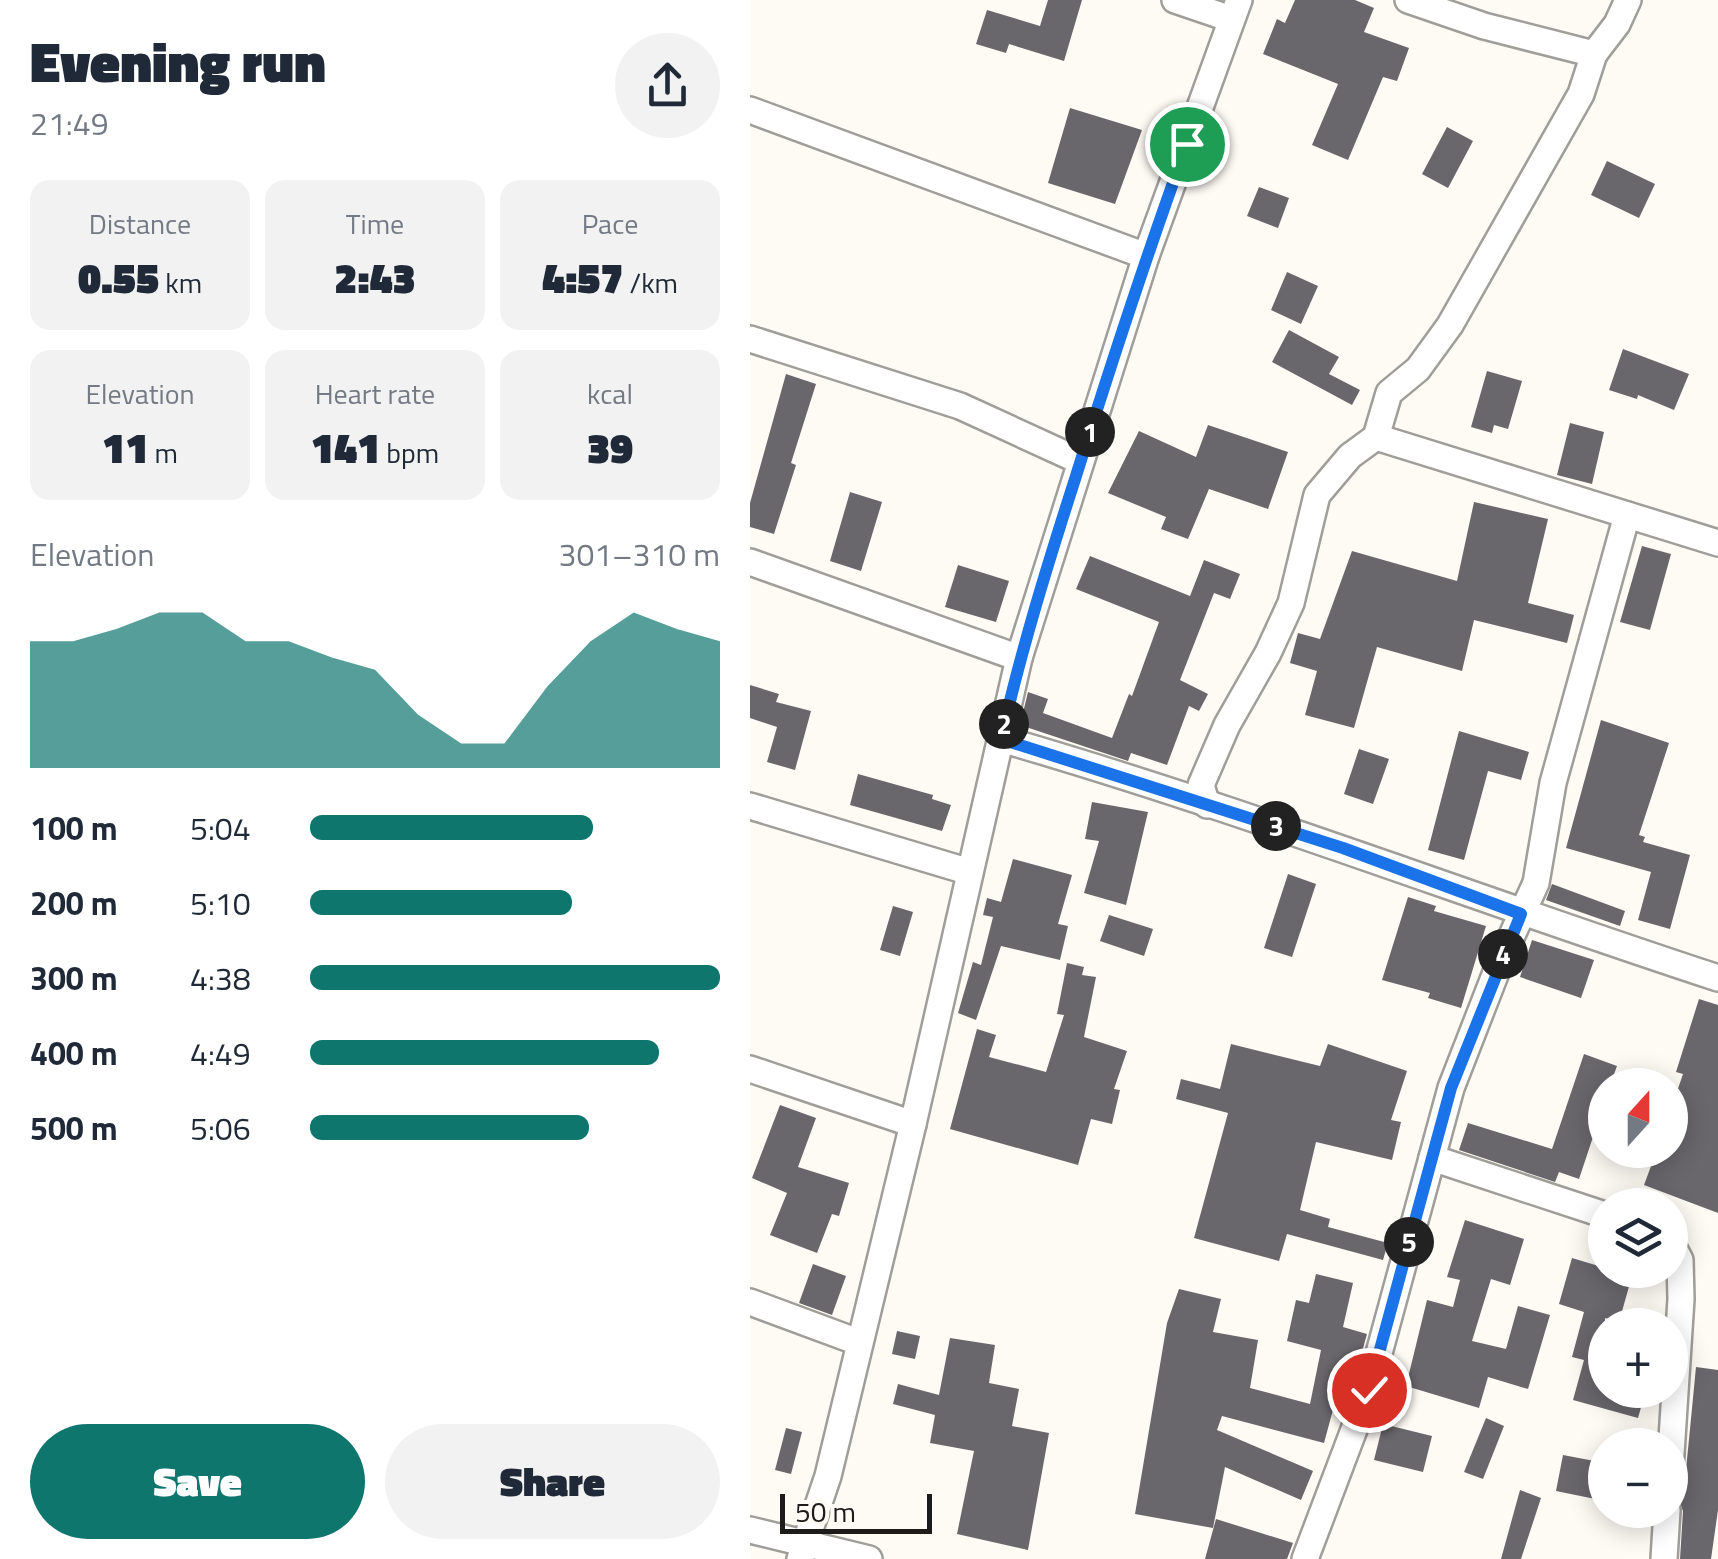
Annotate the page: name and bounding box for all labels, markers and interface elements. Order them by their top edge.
text: Evening run [30,20,326,103]
button: share [615,33,720,138]
text: 21:49 [30,99,109,147]
pin [1145,102,1230,187]
icon: arrive [1160,117,1215,172]
text: Distance [89,202,191,245]
text: Time [346,202,404,245]
text: Pace [582,202,638,245]
text: 0.55 [78,245,159,309]
text: 2:43 [334,245,416,309]
text: 4:57 [542,245,623,309]
text: km [159,261,202,304]
text: /km [623,261,678,304]
text: Elevation [86,372,194,415]
text: Heart rate [315,372,435,415]
text: kcal [587,372,633,415]
pin: 1 [1065,407,1115,457]
text: 1 [1082,410,1098,453]
text: 11 [102,415,148,479]
text: 141 [311,415,380,479]
text: 39 [587,415,633,479]
text: m [148,431,178,474]
text: bpm [380,431,439,474]
text: Elevation [30,530,154,578]
text: 301–310 m [558,530,720,578]
pin: 2 [979,699,1029,749]
text: 2 [996,702,1012,745]
pin: 3 [1251,801,1301,851]
text: 100 m [30,804,118,852]
text: 5:04 [190,804,251,852]
text: 3 [1268,804,1284,847]
text: 200 m [30,879,118,927]
text: 5:10 [190,879,251,927]
pin: 4 [1478,929,1528,979]
text: 4 [1495,932,1511,975]
text: 300 m [30,954,118,1002]
text: 4:38 [190,954,251,1002]
text: 400 m [30,1029,118,1077]
text: 4:49 [190,1029,251,1077]
north arrow [1588,1068,1688,1168]
map controls [1588,1068,1688,1528]
text: 500 m [30,1104,118,1152]
text: 5:06 [190,1104,251,1152]
button: layers [1588,1188,1688,1288]
pin: 5 [1384,1217,1434,1267]
text: 5 [1401,1220,1417,1263]
button: + [1588,1308,1688,1408]
pin [1327,1348,1412,1433]
icon: check [1342,1363,1397,1418]
button: Save [30,1424,365,1539]
button: Share [385,1424,720,1539]
button: − [1588,1428,1688,1528]
scale bar [780,1489,932,1534]
text: 50 m [795,1490,856,1533]

